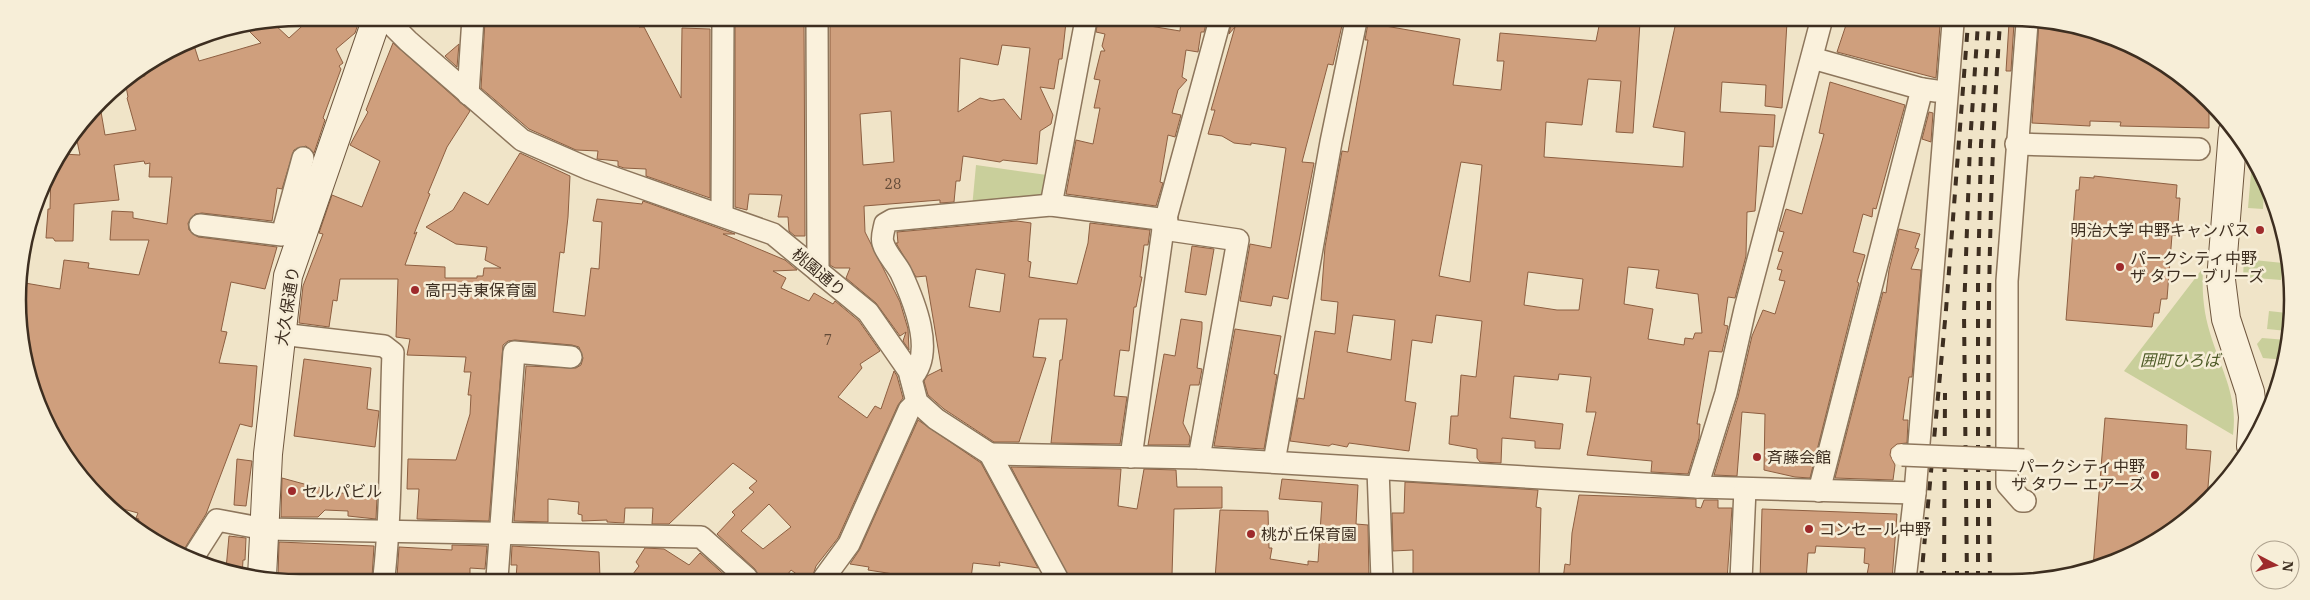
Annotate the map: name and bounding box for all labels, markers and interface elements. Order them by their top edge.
house number: 28 [885,175,901,193]
place label: 明治大学 中野キャンパス [2070,220,2250,240]
marker: 明治大学 中野キャンパス [2254,224,2266,236]
street label: 桃園通り [788,244,850,300]
place label: パークシティ中野 ザ タワー ブリーズ [2130,248,2265,286]
marker: パークシティ中野 ザ タワー ブリーズ [2114,261,2126,273]
street label: 大久保通り [271,265,303,347]
place label: 高円寺東保育園 [425,280,537,300]
marker: 高円寺東保育園 [409,284,421,296]
house number: 7 [824,331,832,349]
park label: 囲町ひろば [2140,350,2223,370]
place label: 斉藤会館 [1767,447,1831,467]
marker: 斉藤会館 [1751,451,1763,463]
place label: パークシティ中野 ザ タワー エアーズ [2011,456,2145,494]
marker: パークシティ中野 ザ タワー エアーズ [2149,469,2161,481]
place label: セルパビル [302,481,382,501]
marker: セルパビル [286,485,298,497]
place label: コンセール中野 [1819,519,1931,539]
marker: コンセール中野 [1803,523,1815,535]
place label: 桃が丘保育園 [1261,524,1357,544]
marker: 桃が丘保育園 [1245,528,1257,540]
north arrow [2250,540,2300,590]
text: N [2278,560,2297,573]

